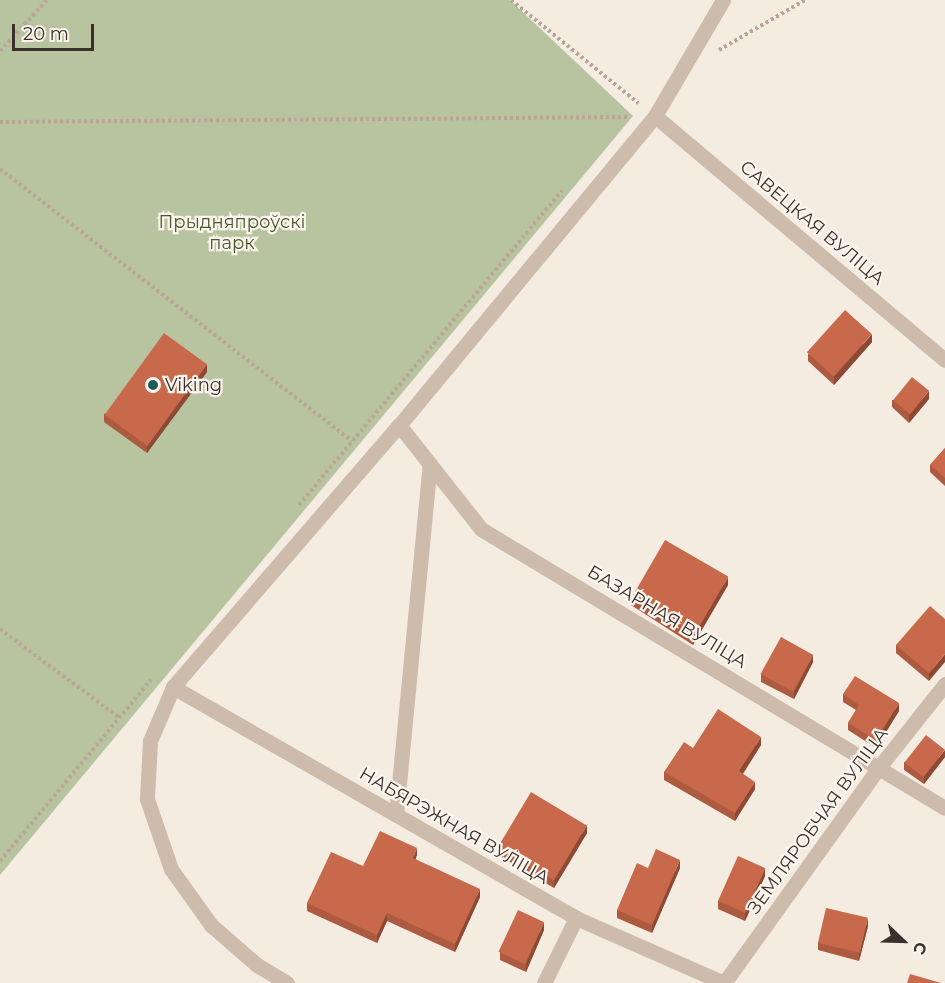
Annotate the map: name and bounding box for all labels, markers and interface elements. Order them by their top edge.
scale bar [15,12,98,50]
text: 20 m [23,23,69,45]
street label: САВЕЦКАЯ ВУЛІЦА [735,156,889,290]
park label: Прыдняпроўскі парк [158,212,306,254]
place label: Viking [165,374,222,396]
marker: Viking [146,378,160,392]
street label: БАЗАРНАЯ ВУЛІЦА [583,561,751,673]
street label: ЗЕМЛЯРОБЧАЯ ВУЛІЦА [743,724,893,918]
street label: НАБЯРЭЖНАЯ ВУЛІЦА [355,763,553,889]
north arrow [873,911,933,971]
text: С [909,939,931,957]

